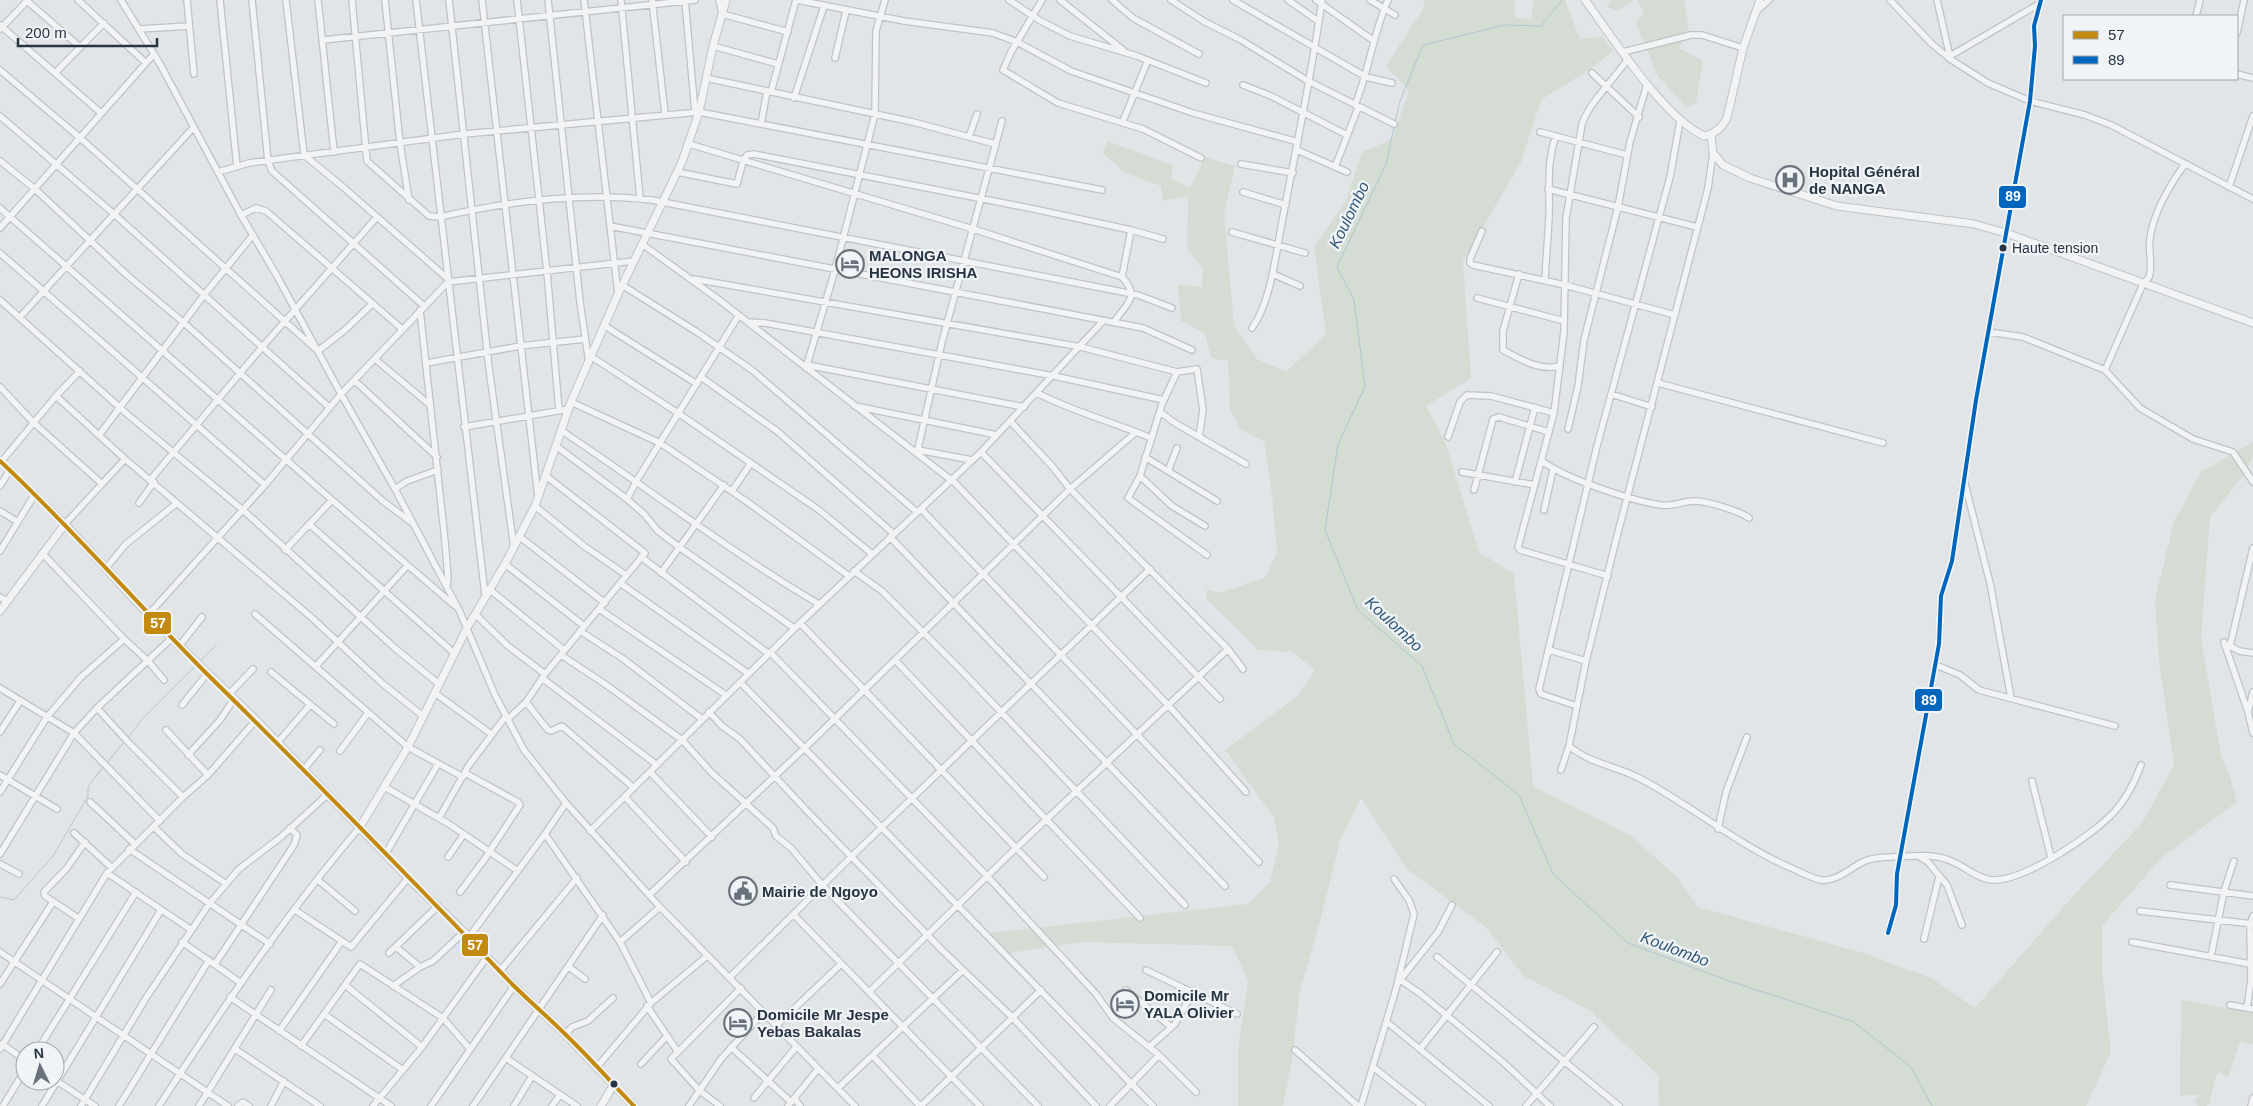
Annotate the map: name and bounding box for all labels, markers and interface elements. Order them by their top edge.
scale bar [18,15,156,47]
legend [2063,15,2238,80]
text: 200 m [25,24,67,41]
text: 57 [2108,26,2125,43]
text: 89 [2108,51,2125,68]
place label: Hopital Général de NANGA [1809,163,1920,197]
hospital icon: Hopital Général de NANGA [1775,165,1805,195]
water label: Koulombo [1326,179,1372,251]
line badge: 89 [1998,185,2027,209]
text: 89 [2005,188,2021,204]
place label: Haute tension [2012,240,2098,256]
marker: Haute tension [1998,243,2008,253]
place label: MALONGA HEONS IRISHA [869,247,978,281]
hotel icon: MALONGA HEONS IRISHA [835,249,865,279]
water label: Koulombo [1362,593,1426,655]
line badge: 57 [143,611,172,635]
text: 57 [150,615,166,631]
line badge: 89 [1914,688,1943,712]
text: 89 [1921,692,1937,708]
public building icon: Mairie de Ngoyo [728,876,758,906]
place label: Mairie de Ngoyo [762,883,878,900]
water label: Koulombo [1638,928,1712,970]
line badge: 57 [461,933,489,957]
text: 57 [467,937,483,953]
place label: Domicile Mr YALA Olivier [1144,987,1234,1021]
hotel icon: Domicile Mr YALA Olivier [1110,989,1140,1019]
place label: Domicile Mr Jespe Yebas Bakalas [757,1006,889,1040]
hotel icon: Domicile Mr Jespe Yebas Bakalas [723,1008,753,1038]
north arrow [15,1041,65,1091]
text: N [33,1045,45,1061]
unlabelled marker [609,1079,619,1089]

